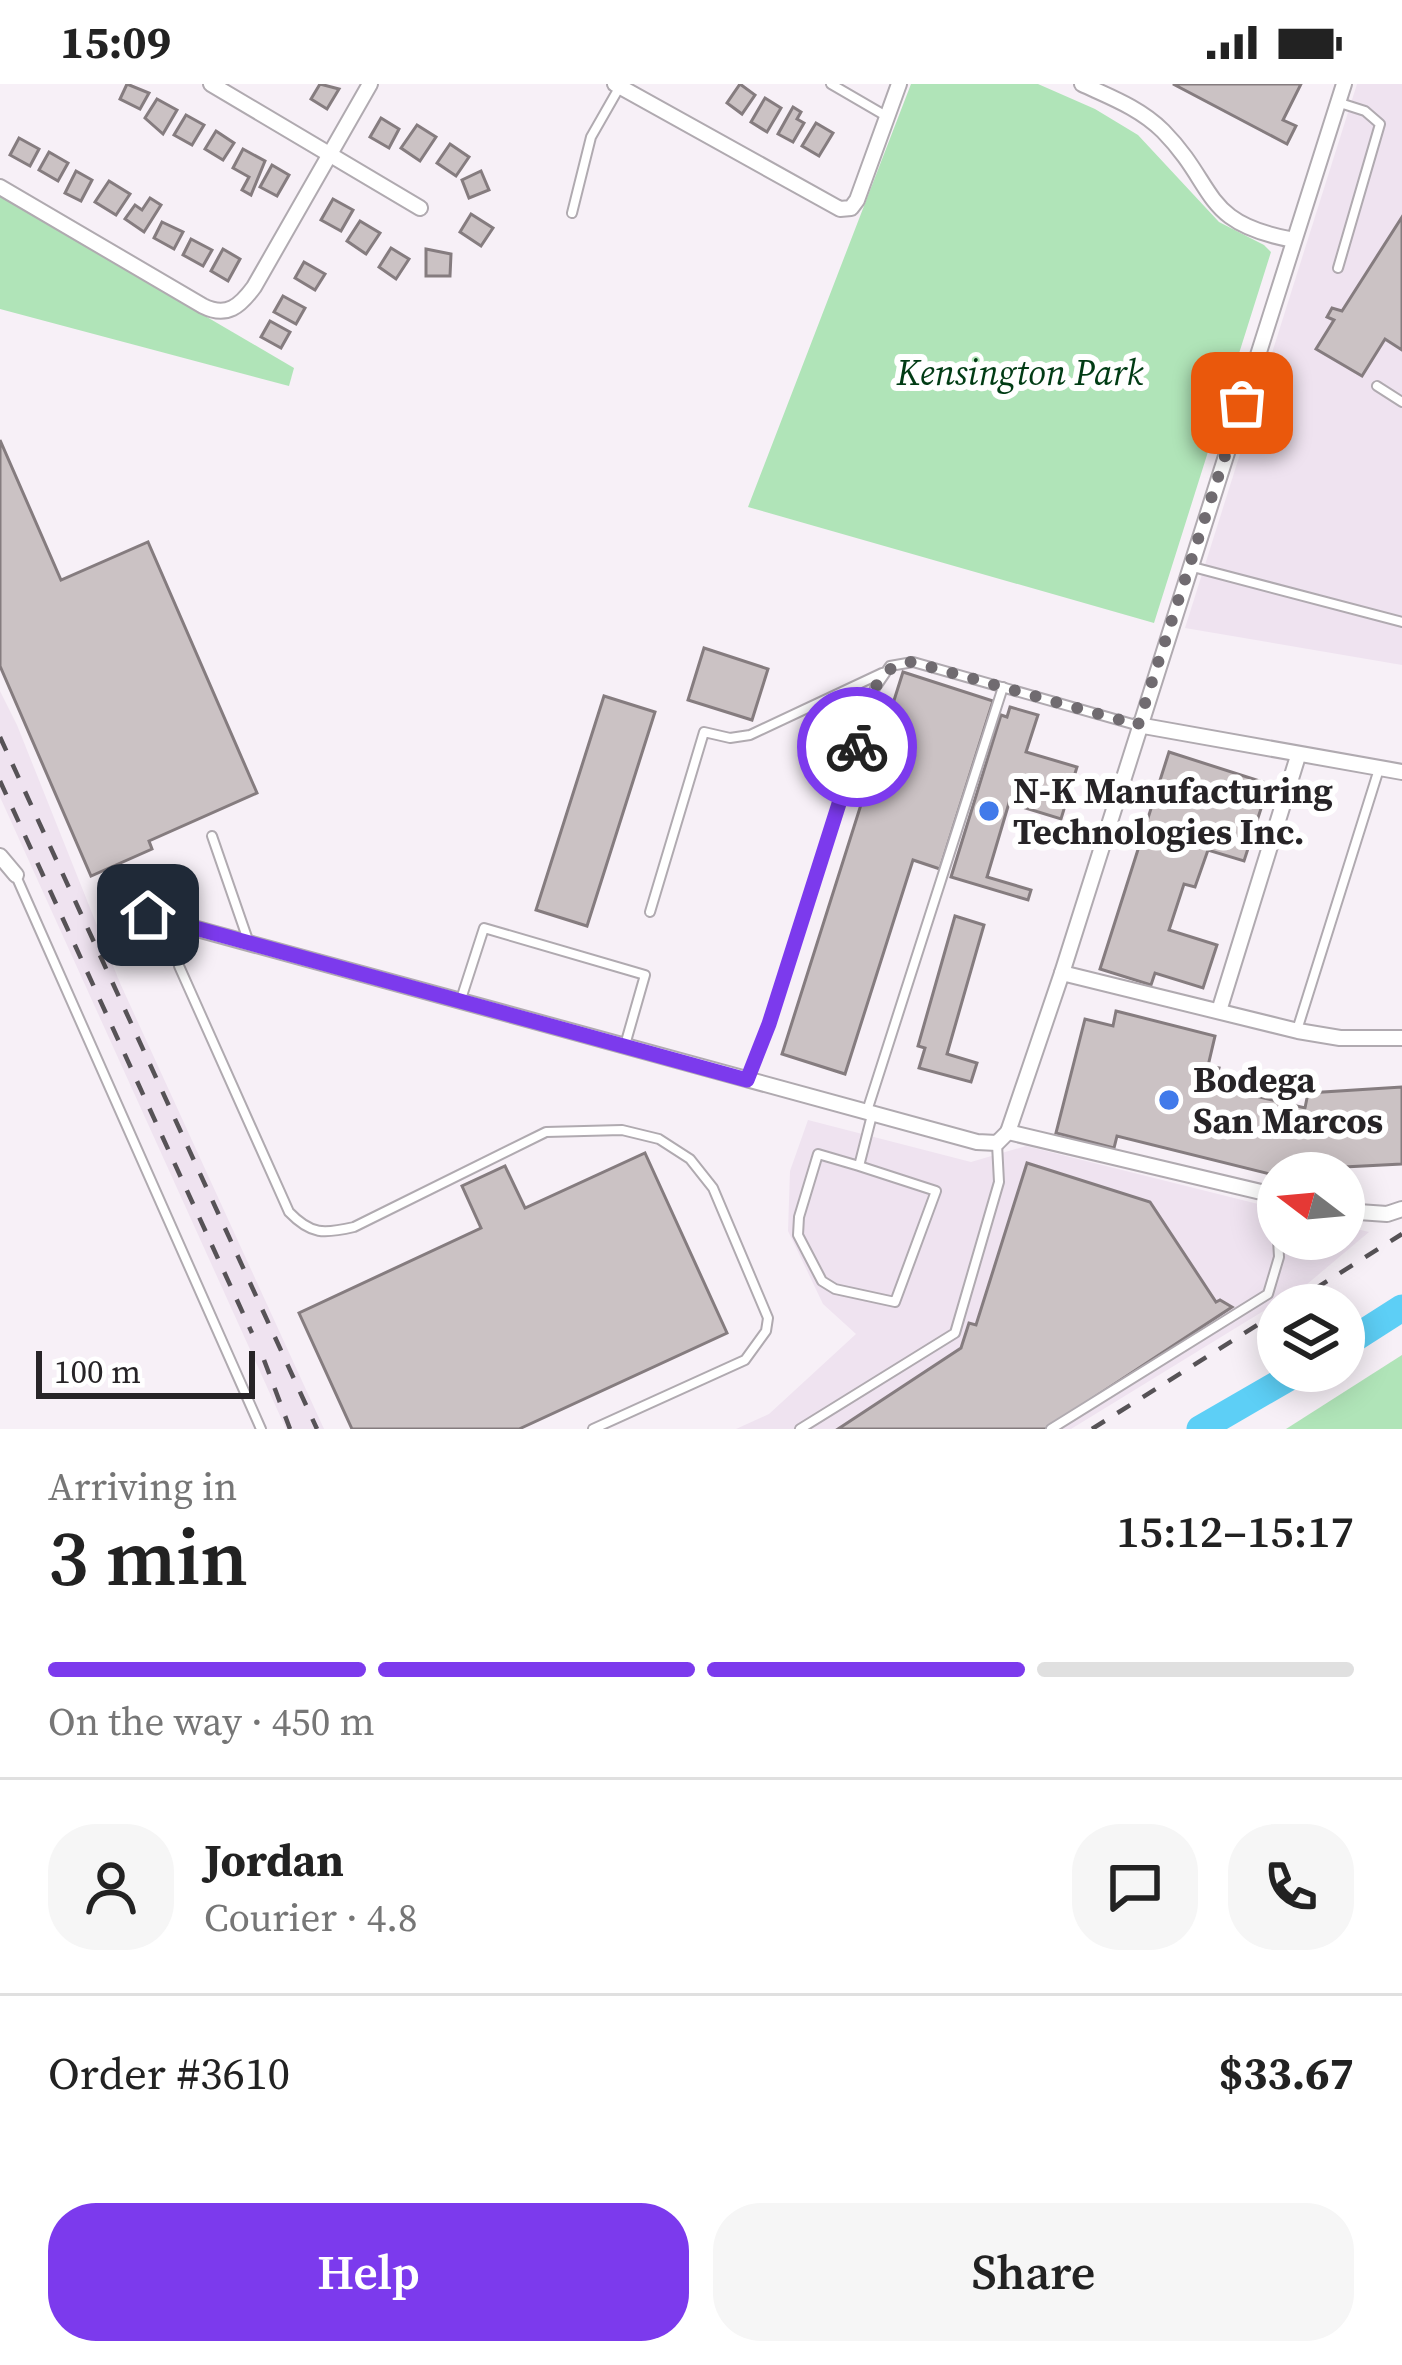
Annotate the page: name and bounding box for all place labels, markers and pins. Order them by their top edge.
pin [1191,352,1293,454]
place label: N-K Manufacturing Technologies Inc. [1013,766,1333,856]
marker: N-K Manufacturing Technologies Inc. [976,798,1002,824]
pin [97,864,199,966]
place label: Bodega San Marcos [1193,1055,1383,1145]
marker: Bodega San Marcos [1156,1087,1182,1113]

